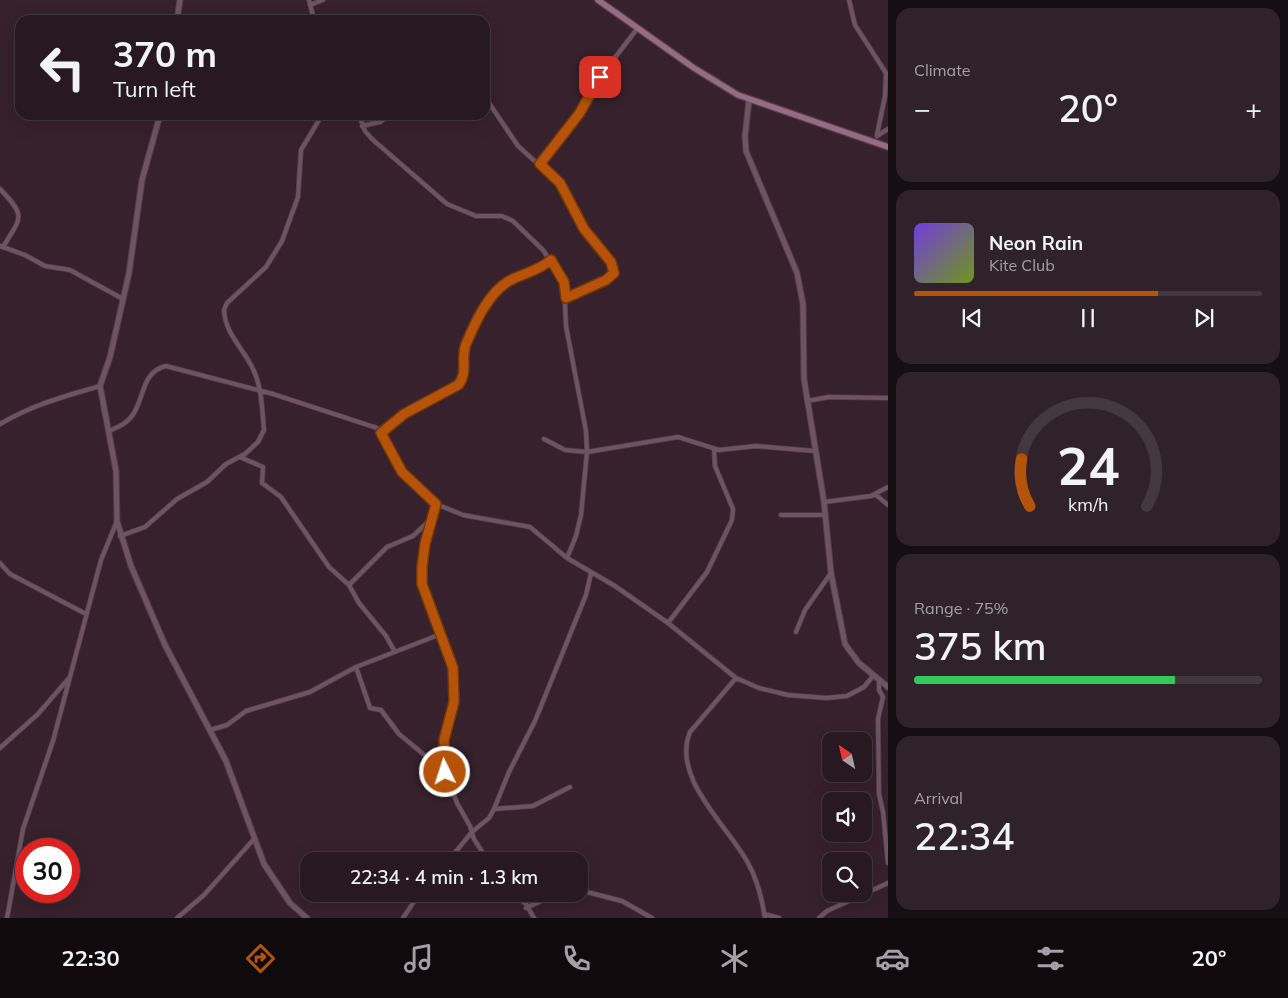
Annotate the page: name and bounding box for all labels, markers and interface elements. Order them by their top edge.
text: 370 m [113,32,217,76]
icon: left [30,35,95,100]
pin [579,56,621,98]
text: Climate [914,60,970,80]
icon: arrive [586,63,614,91]
text: Turn left [113,75,196,103]
text: 20° [1058,84,1118,132]
text: − [914,91,931,126]
text: + [1245,91,1262,126]
text: Neon Rain [989,231,1083,255]
text: Kite Club [989,255,1055,275]
icon: previous [958,304,986,332]
icon: pause [1074,304,1102,332]
icon: next [1190,304,1218,332]
text: 24 [1057,433,1119,498]
text: km/h [1068,493,1108,515]
text: Range · 75% [914,598,1009,618]
text: 375 km [914,622,1047,670]
north arrow [822,732,872,782]
map controls [822,732,872,902]
position arrow [418,745,470,797]
text: Arrival [914,788,963,808]
button: sound [822,792,872,842]
text: 22:34 [914,812,1014,860]
speed limit sign: 30 [15,838,80,903]
button: search [822,852,872,902]
text: 22:34 · 4 min · 1.3 km [350,865,538,889]
icon: directions [243,941,278,976]
icon: music [401,941,436,976]
icon: phone [559,941,594,976]
icon: climate [717,941,752,976]
icon: car [875,941,910,976]
icon: filters [1033,941,1068,976]
text: 22:30 [62,944,120,972]
text: 20° [1192,944,1226,972]

